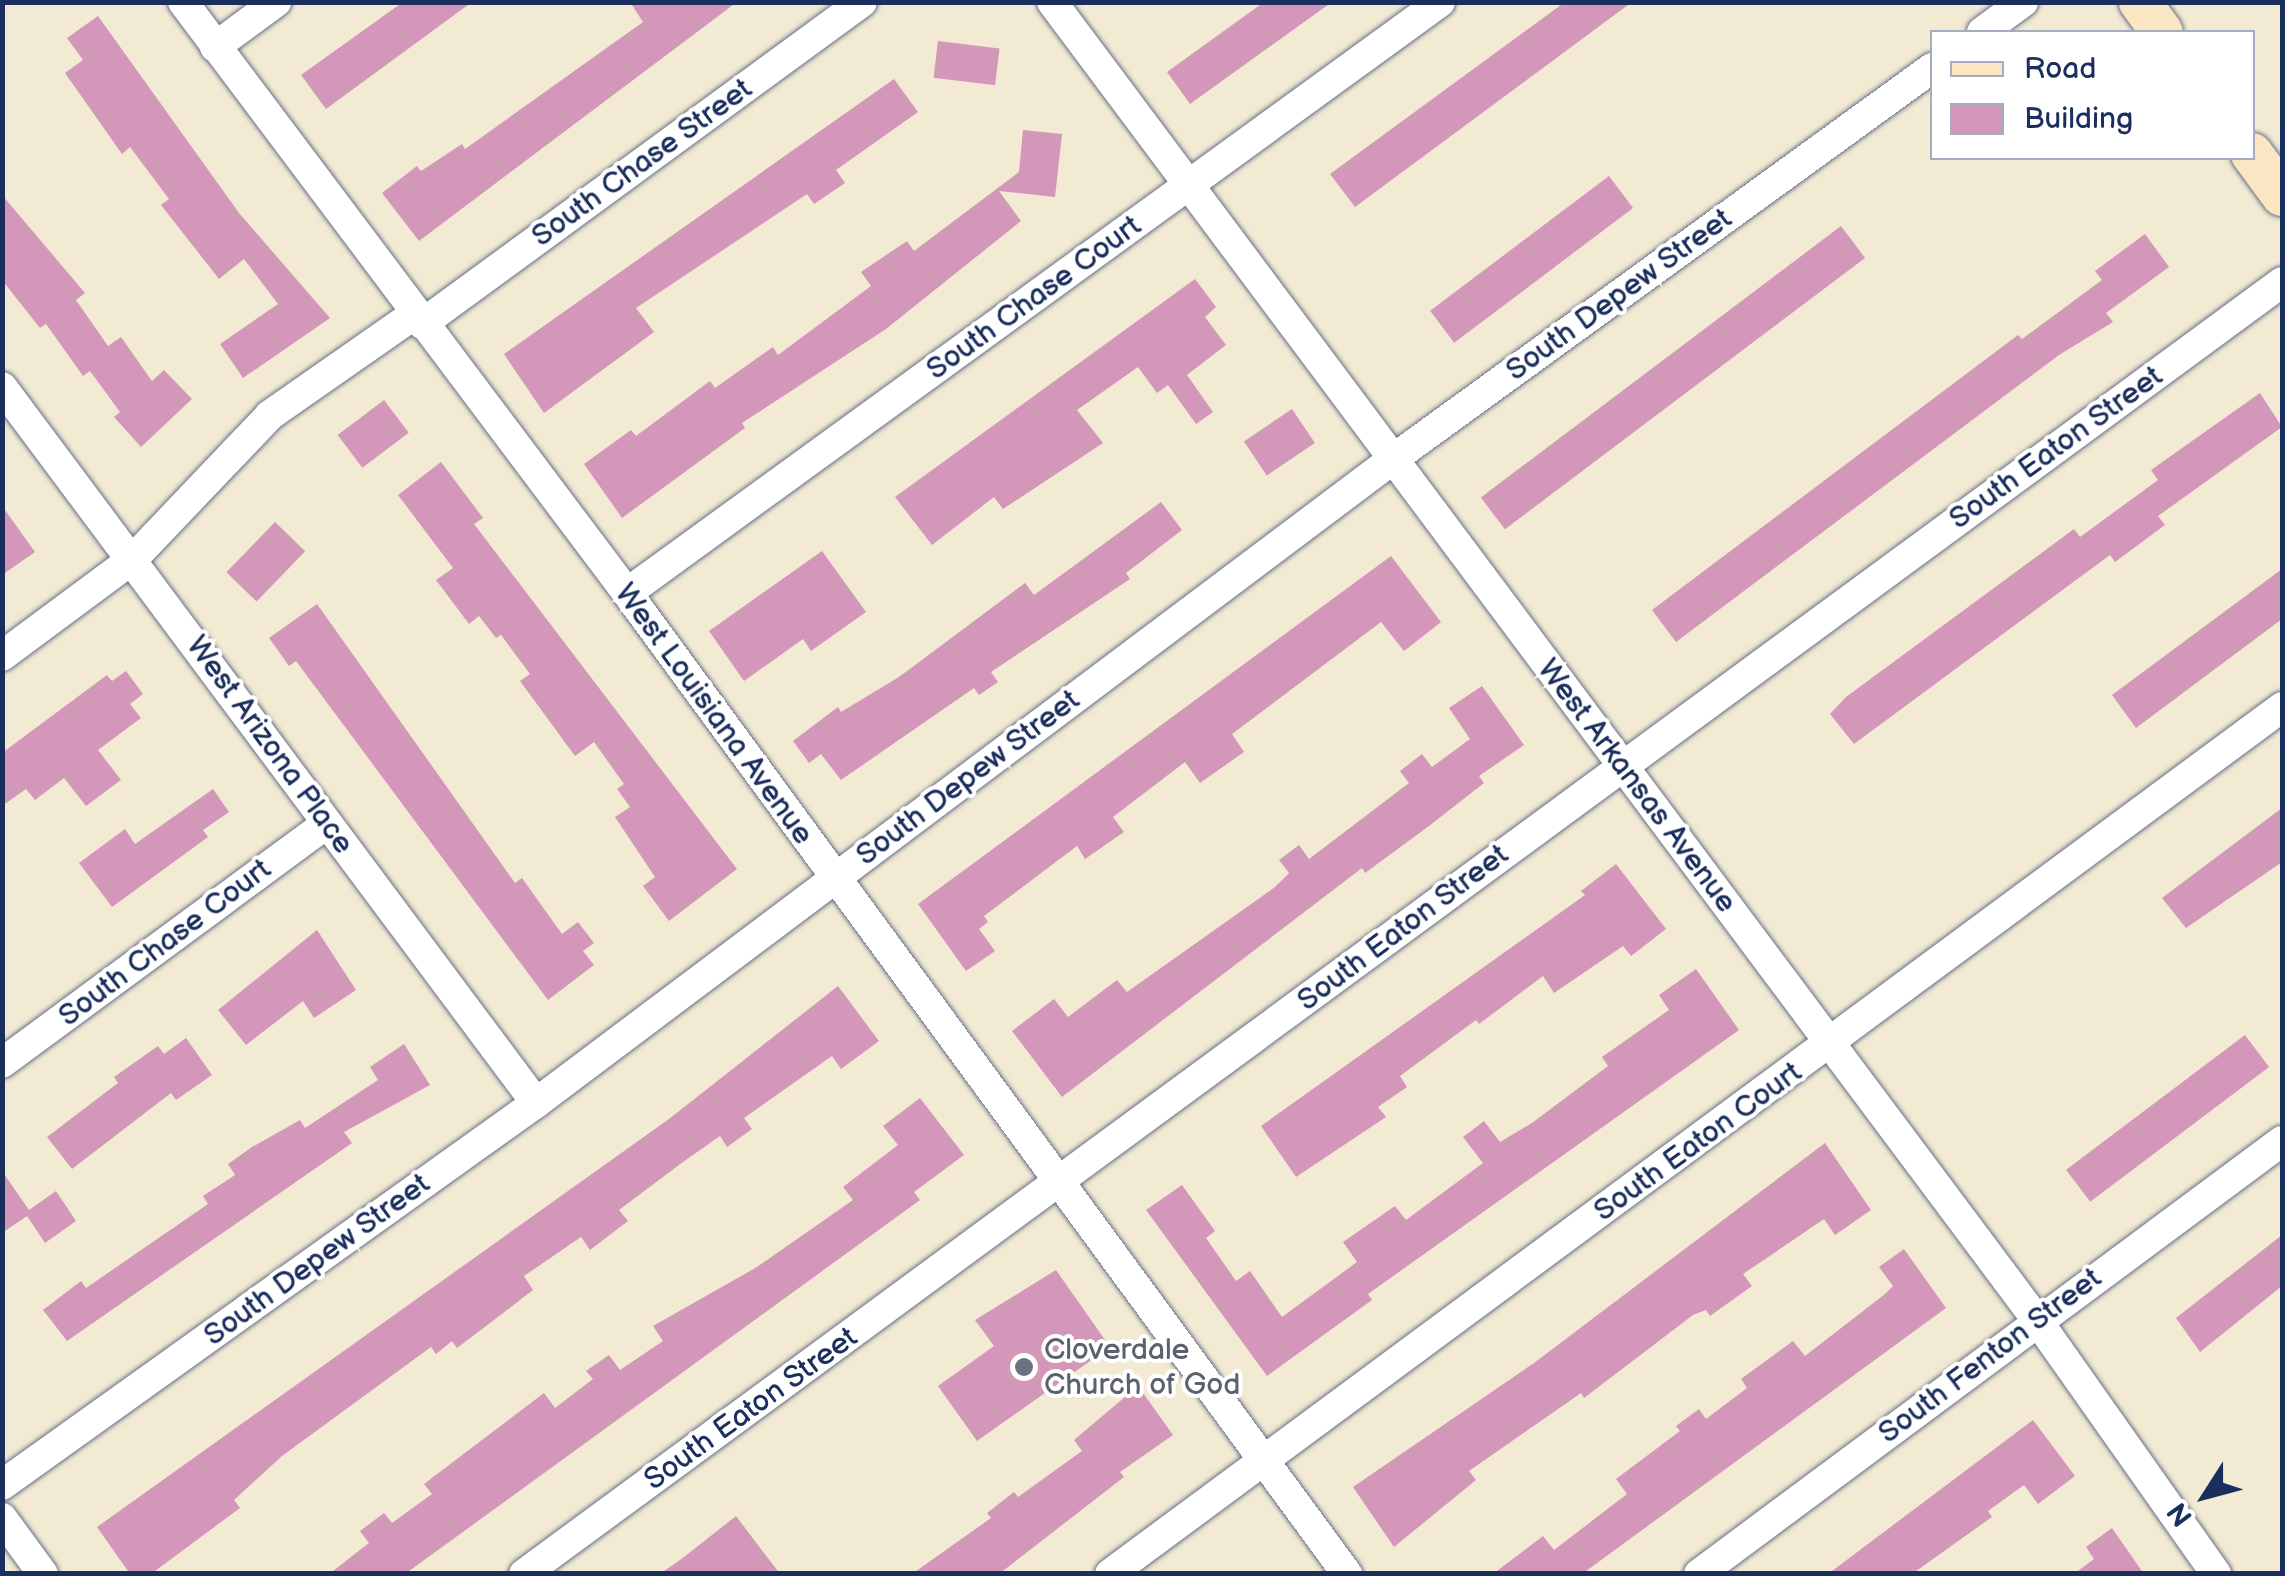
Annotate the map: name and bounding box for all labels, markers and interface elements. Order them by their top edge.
legend [1930,30,2255,160]
text: Road [2024,51,2097,87]
street label: South Chase Street [525,71,759,255]
text: Building [2024,101,2133,137]
street label: South Depew Street [1499,201,1739,389]
street label: South Chase Court [920,208,1148,388]
street label: South Eaton Street [1942,358,2170,538]
street label: West Louisiana Avenue [607,576,821,852]
street label: West Arizona Place [179,629,361,861]
street label: West Arkansas Avenue [1530,652,1744,920]
street label: South Depew Street [849,682,1087,874]
street label: South Eaton Street [1290,837,1516,1019]
street label: South Chase Court [52,852,278,1034]
street label: South Eaton Court [1587,1055,1809,1229]
street label: South Depew Street [197,1166,437,1354]
street label: South Fenton Street [1871,1260,2109,1452]
street label: South Eaton Street [637,1319,865,1499]
place label: Cloverdale Church of God [1044,1332,1240,1402]
marker: Cloverdale Church of God [1013,1356,1035,1378]
north arrow [2155,1446,2255,1546]
text: N [2161,1496,2200,1532]

